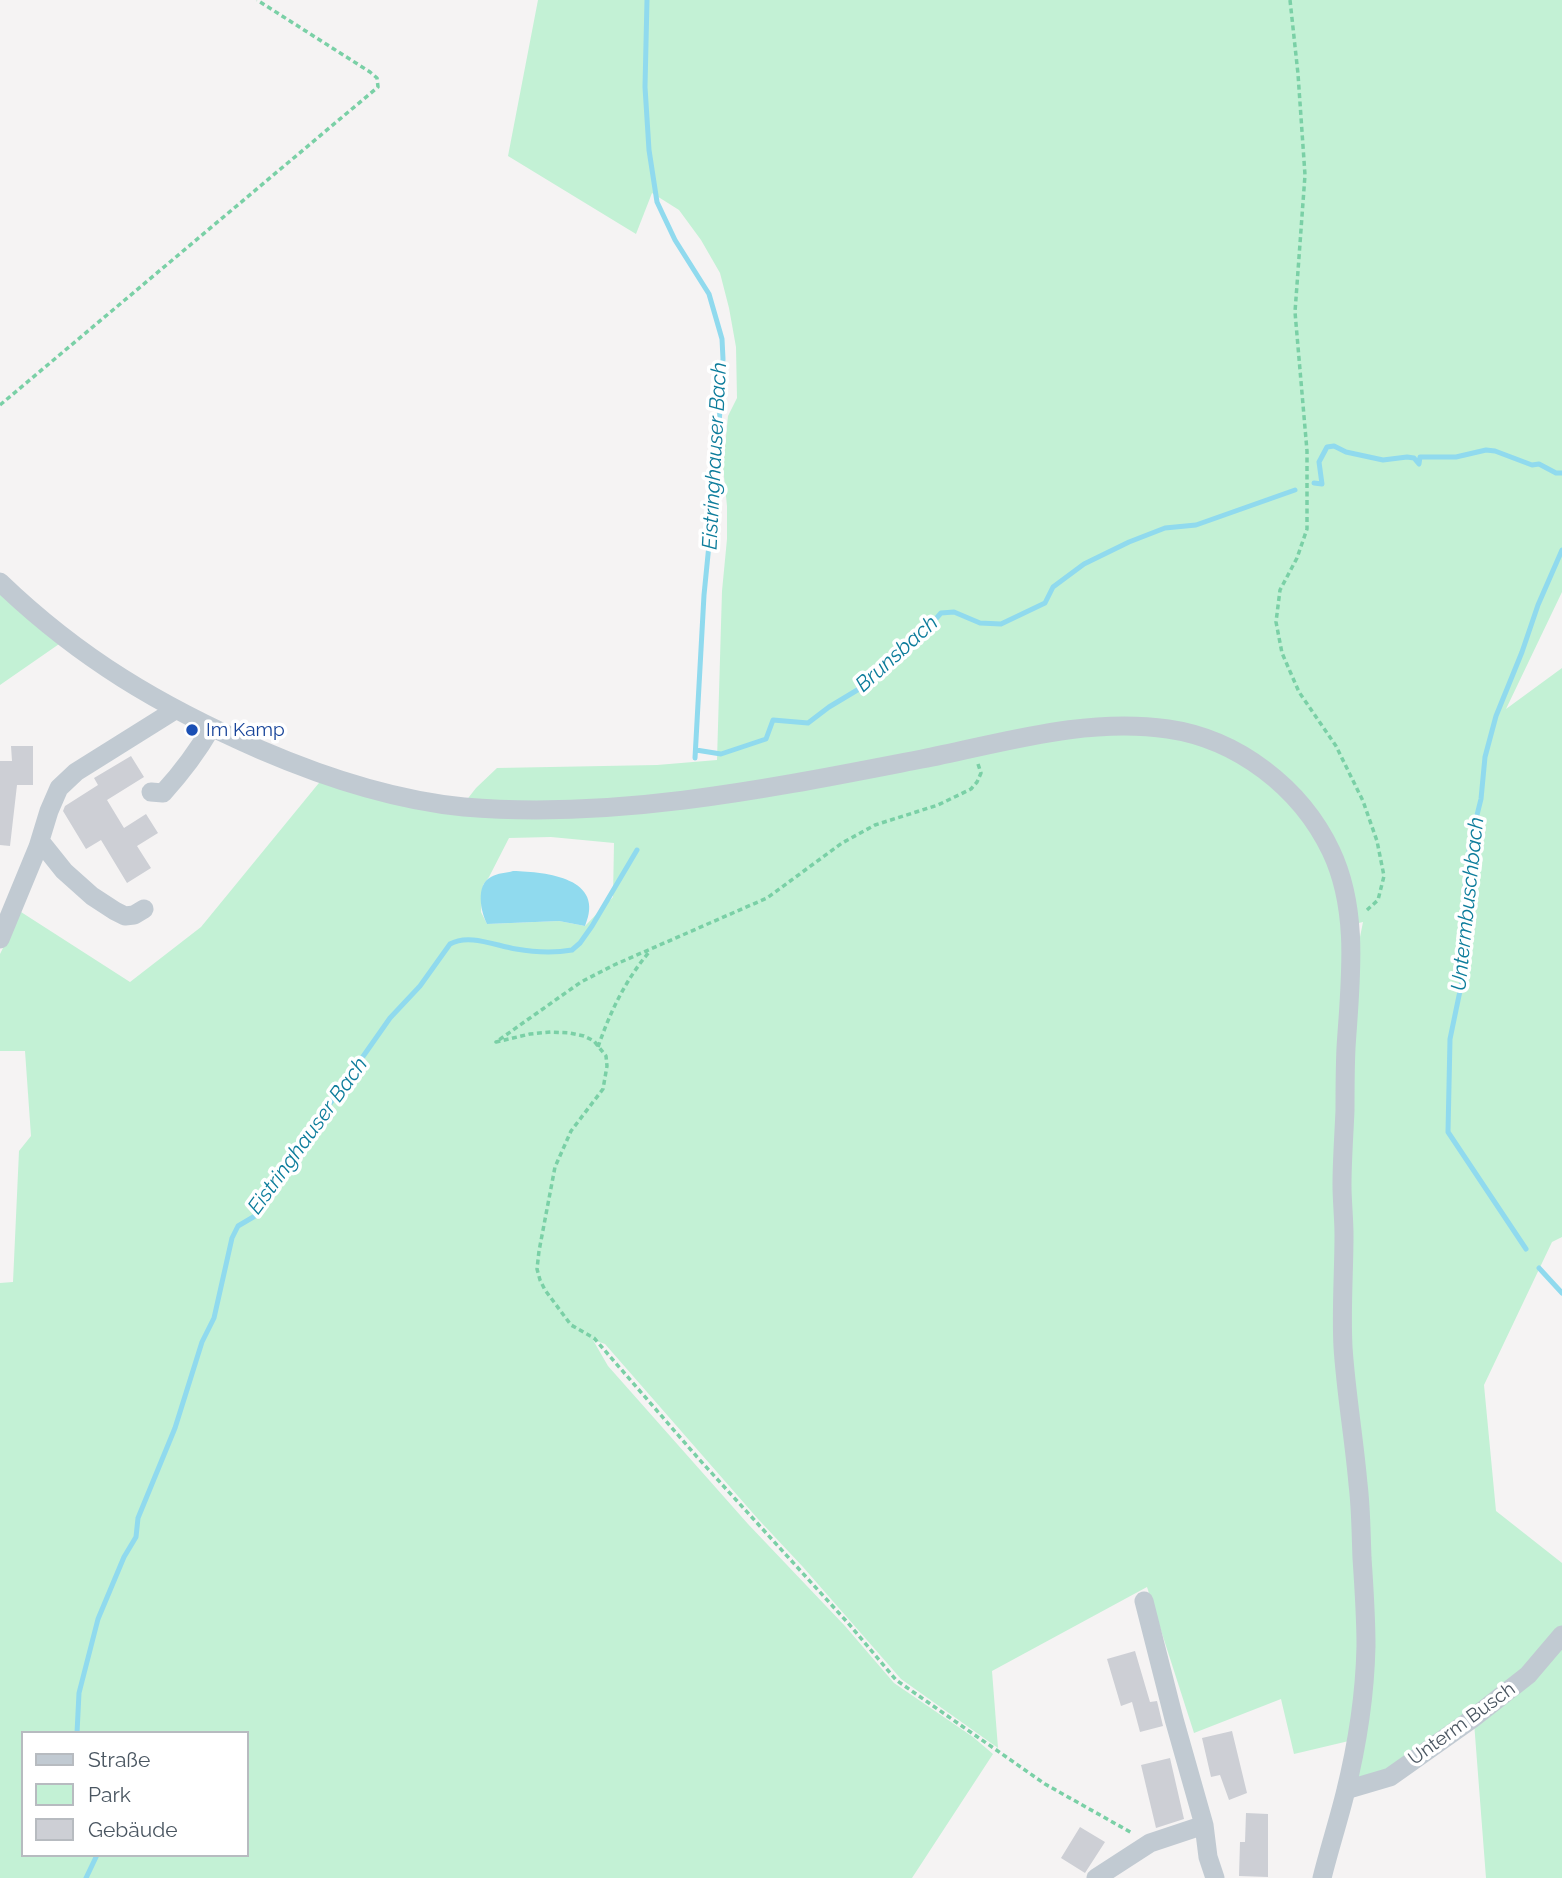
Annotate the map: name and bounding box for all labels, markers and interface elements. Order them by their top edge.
water label: Eistringhauser Bach [698,362,732,550]
water label: Brunsbach [851,611,943,697]
place label: Im Kamp [206,719,285,741]
marker: Im Kamp [184,722,200,738]
water label: Untermbuschbach [1446,816,1490,992]
water label: Eistringhauser Bach [243,1053,373,1219]
street label: Unterm Busch [1404,1678,1520,1770]
legend [21,1731,248,1857]
text: Straße [88,1747,150,1772]
text: Park [88,1782,131,1807]
text: Gebäude [88,1817,178,1842]

